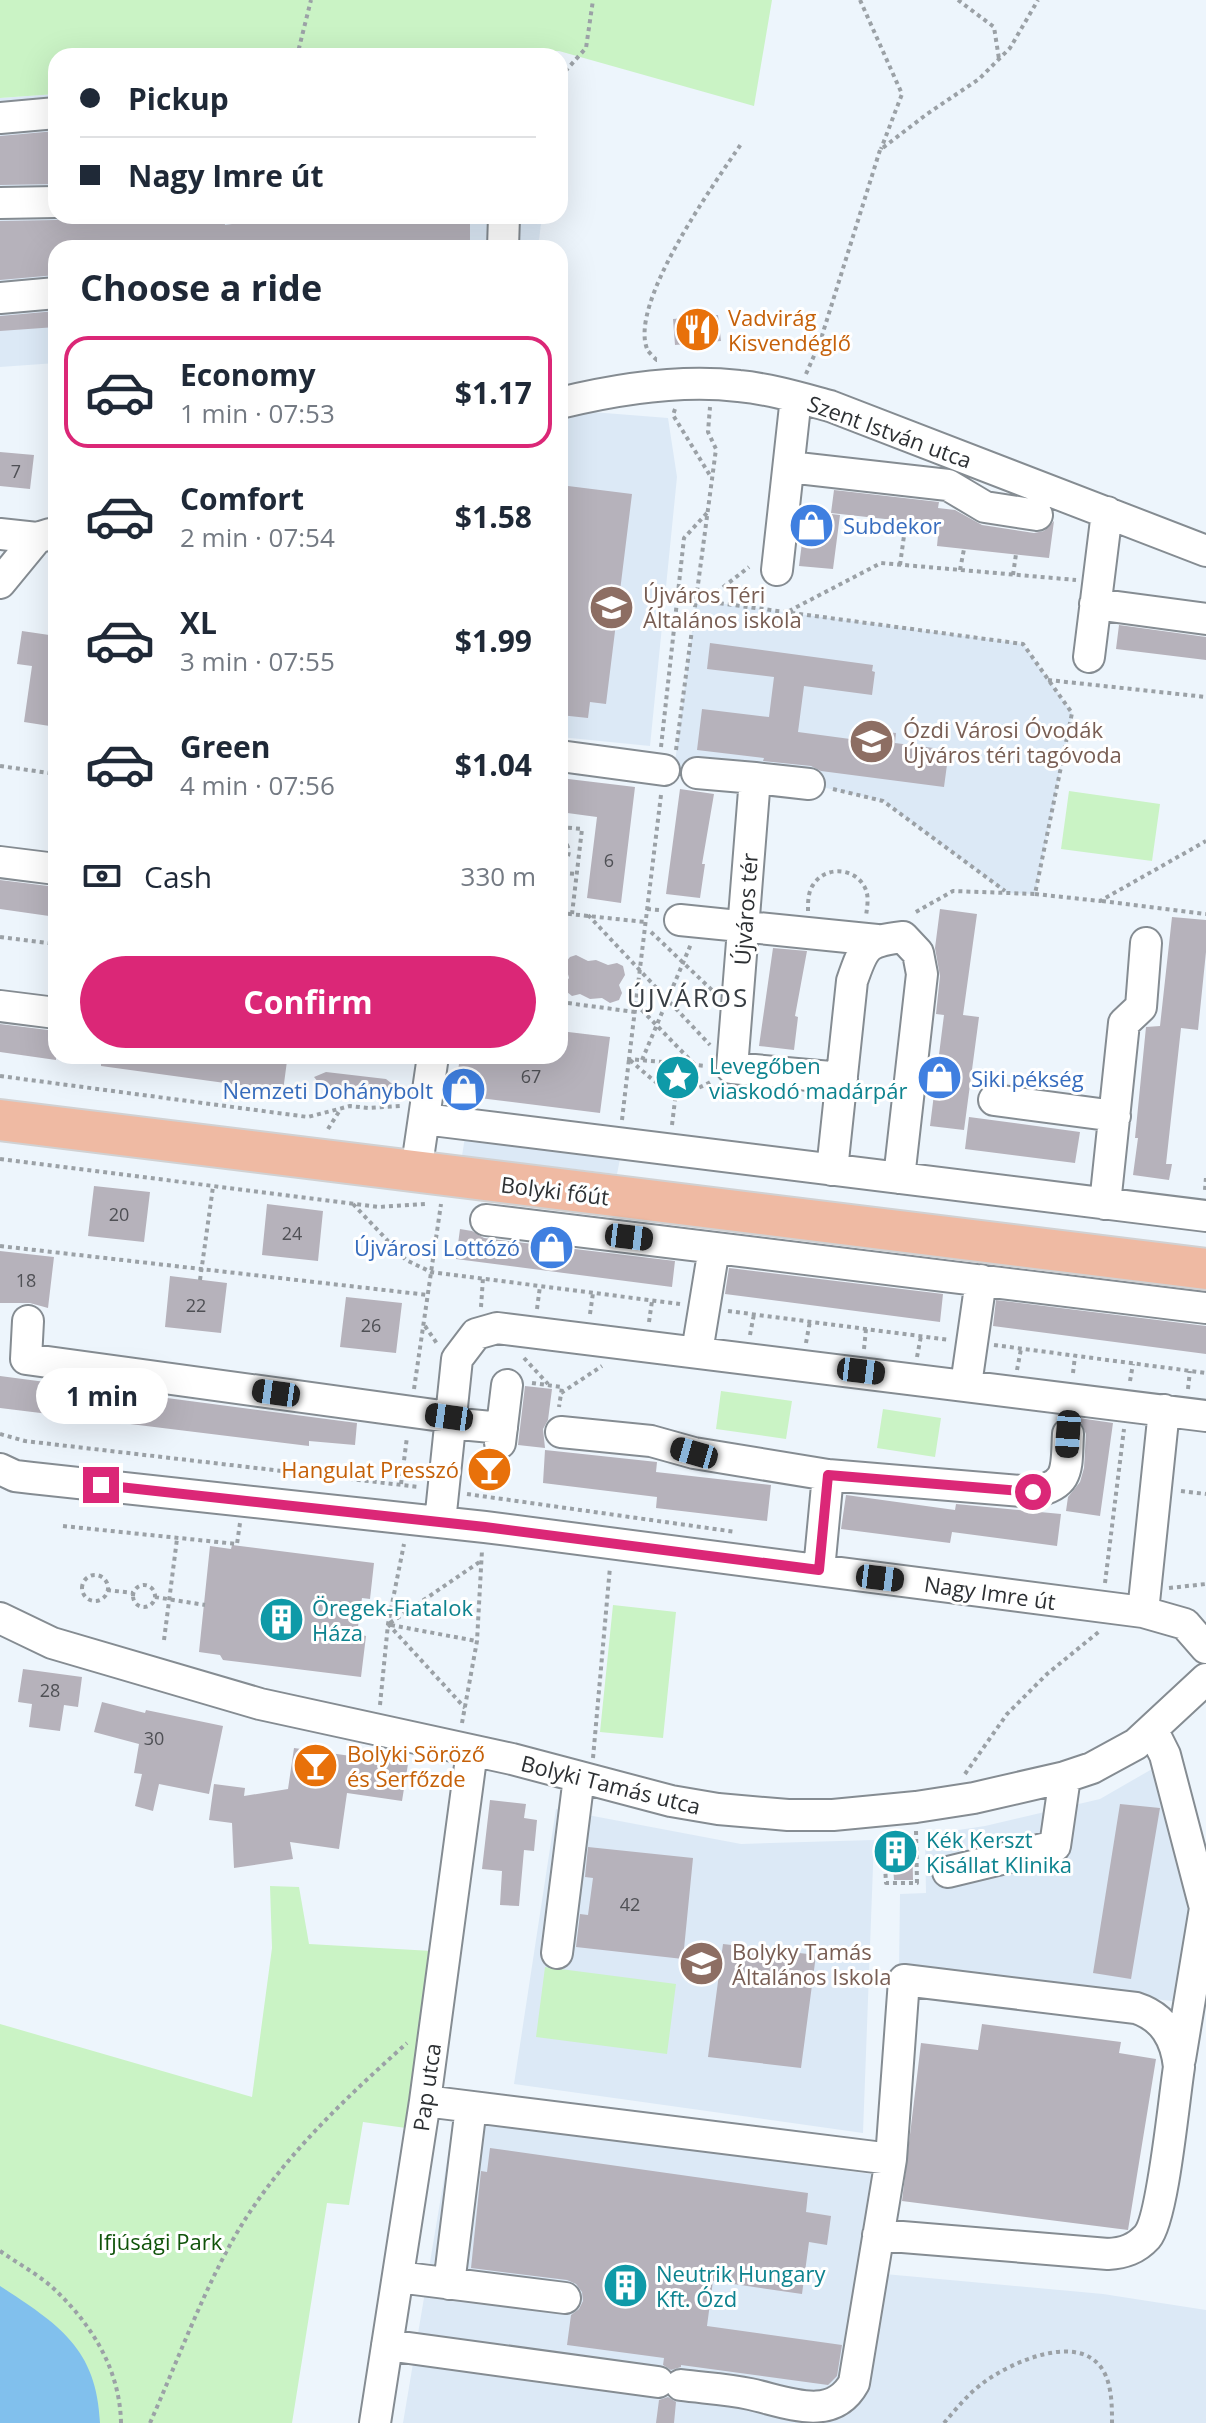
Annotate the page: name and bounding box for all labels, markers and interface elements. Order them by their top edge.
text: Pickup [128,78,229,119]
text: Nagy Imre út [128,155,324,196]
text: Choose a ride [80,263,322,312]
place label: Vadvirág Kisvendéglő [728,302,851,357]
restaurant icon: Vadvirág Kisvendéglő [673,306,721,354]
text: Economy [180,354,316,395]
icon: car [84,356,156,428]
text: $1.17 [455,372,532,413]
street label: Szent István utca [804,387,976,475]
text: 1 min · 07:53 [180,395,335,431]
house number: 7 [11,459,21,483]
text: Comfort [180,478,304,519]
icon: car [84,480,156,552]
text: $1.58 [455,496,532,537]
shop icon: Subdekor [788,501,836,549]
place label: Subdekor [843,510,942,540]
text: 2 min · 07:54 [180,519,335,555]
place label: Újváros Téri Általános iskola [643,579,802,634]
school or university icon: Újváros Téri Általános iskola [588,583,636,631]
text: XL [180,602,217,643]
icon: car [84,604,156,676]
text: $1.99 [455,620,532,661]
text: 3 min · 07:55 [180,643,335,679]
place label: Ózdi Városi Óvodák Újváros téri tagóvoda [903,714,1122,769]
school or university icon: Ózdi Városi Óvodák Újváros téri tagóvoda [848,718,896,766]
text: Green [180,726,271,767]
icon: car [84,728,156,800]
text: $1.04 [455,744,532,785]
text: 4 min · 07:56 [180,767,335,803]
house number: 6 [604,848,614,872]
street label: Újváros tér [726,852,764,966]
icon: cash [80,854,124,898]
text: Cash [144,856,212,897]
text: 330 m [461,858,536,894]
button: Confirm [80,956,536,1048]
district label: ÚJVÁROS [627,979,749,1015]
place label: Levegőben viaskodó madárpár [709,1050,907,1105]
place icon: Levegőben viaskodó madárpár [654,1054,702,1102]
shop icon: Siki pékség [916,1054,964,1102]
place label: Siki pékség [971,1063,1084,1093]
house number: 67 [521,1064,541,1088]
shop icon: Nemzeti Dohánybolt [440,1066,488,1114]
place label: Nemzeti Dohánybolt [222,1075,433,1105]
street label: Bolyki főút [499,1168,611,1212]
house number: 20 [109,1202,129,1226]
house number: 24 [282,1221,302,1245]
car [604,1222,654,1252]
shop icon: Újvárosi Lottózó [527,1223,575,1271]
place label: Újvárosi Lottózó [354,1232,520,1262]
house number: 18 [16,1268,36,1292]
house number: 22 [186,1293,206,1317]
house number: 26 [361,1313,381,1337]
car [836,1356,886,1386]
callout: 1 min [35,1369,167,1425]
text: 1 min [66,1378,138,1414]
car [251,1378,301,1408]
car [424,1402,474,1432]
car [1054,1409,1082,1459]
car [668,1435,720,1471]
bar icon: Hangulat Presszó [466,1445,514,1493]
place label: Hangulat Presszó [281,1454,459,1484]
route end [83,1467,119,1503]
route start [1015,1474,1051,1510]
car [855,1563,905,1593]
street label: Nagy Imre út [922,1568,1058,1616]
place label: Öregek-Fiatalok Háza [312,1592,473,1647]
building icon: Öregek-Fiatalok Háza [257,1596,305,1644]
house number: 28 [40,1678,60,1702]
house number: 30 [144,1726,164,1750]
place label: Bolyki Söröző és Serfőzde [347,1738,485,1793]
bar icon: Bolyki Söröző és Serfőzde [292,1742,340,1790]
street label: Bolyki Tamás utca [518,1747,704,1821]
place label: Kék Kerszt Kisállat Klinika [926,1824,1072,1879]
building icon: Kék Kerszt Kisállat Klinika [871,1828,919,1876]
house number: 42 [620,1892,640,1916]
place label: Bolyky Tamás Általános Iskola [732,1936,891,1991]
school or university icon: Bolyky Tamás Általános Iskola [677,1940,725,1988]
street label: Pap utca [405,2041,447,2133]
park label: Ifjúsági Park [98,2226,223,2256]
place label: Neutrik Hungary Kft. Ózd [656,2258,826,2313]
building icon: Neutrik Hungary Kft. Ózd [601,2262,649,2310]

